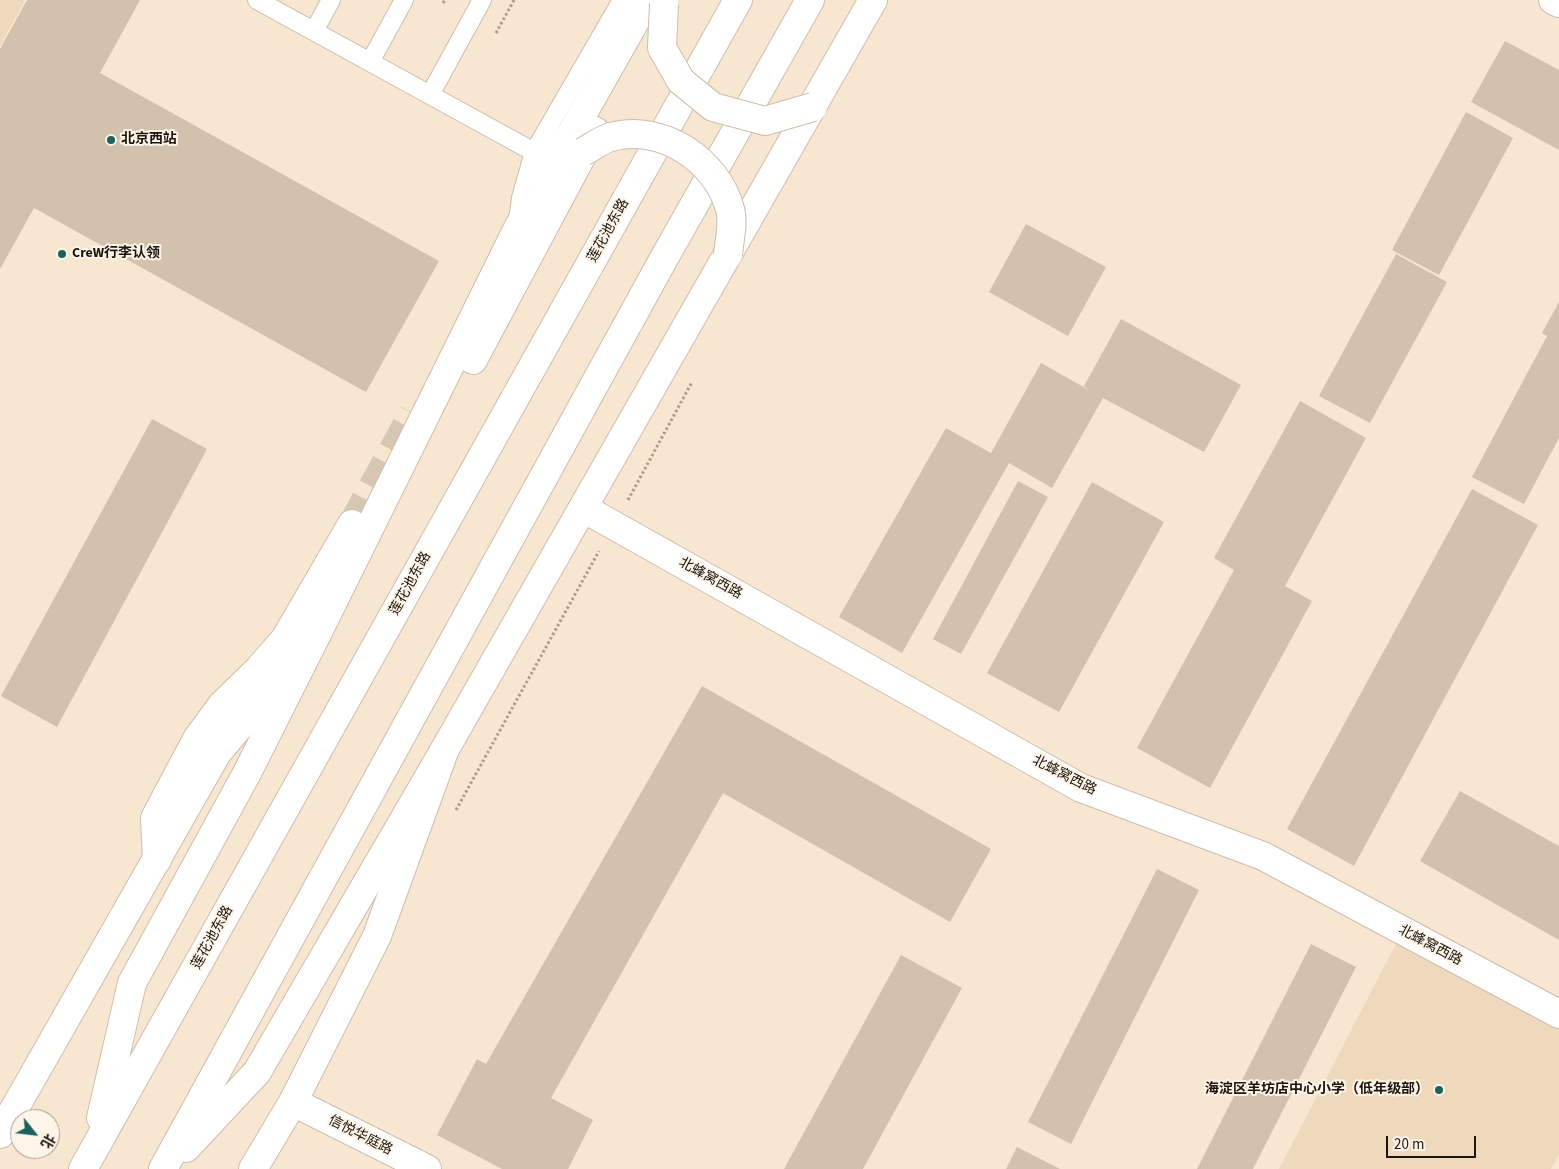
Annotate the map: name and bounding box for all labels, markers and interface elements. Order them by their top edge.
place label: 北京西站 [121,132,177,148]
marker: 北京西站 [105,134,117,146]
street label: 莲花池东路 [585,196,633,266]
place label: CreW行李认领 [72,246,160,262]
marker: CreW行李认领 [56,248,68,260]
street label: 莲花池东路 [387,549,435,619]
street label: 北蜂窝西路 [675,555,745,603]
street label: 北蜂窝西路 [1029,753,1099,799]
street label: 莲花池东路 [189,903,237,973]
street label: 北蜂窝西路 [1395,922,1465,970]
place label: 海淀区羊坊店中心小学（低年级部） [1205,1082,1429,1098]
marker: 海淀区羊坊店中心小学（低年级部） [1433,1084,1445,1096]
north arrow [10,1109,60,1159]
street label: 信悦华庭路 [325,1113,395,1159]
scale bar [1389,1126,1479,1158]
text: 北 [35,1130,59,1152]
text: 20 m [1394,1134,1424,1155]

